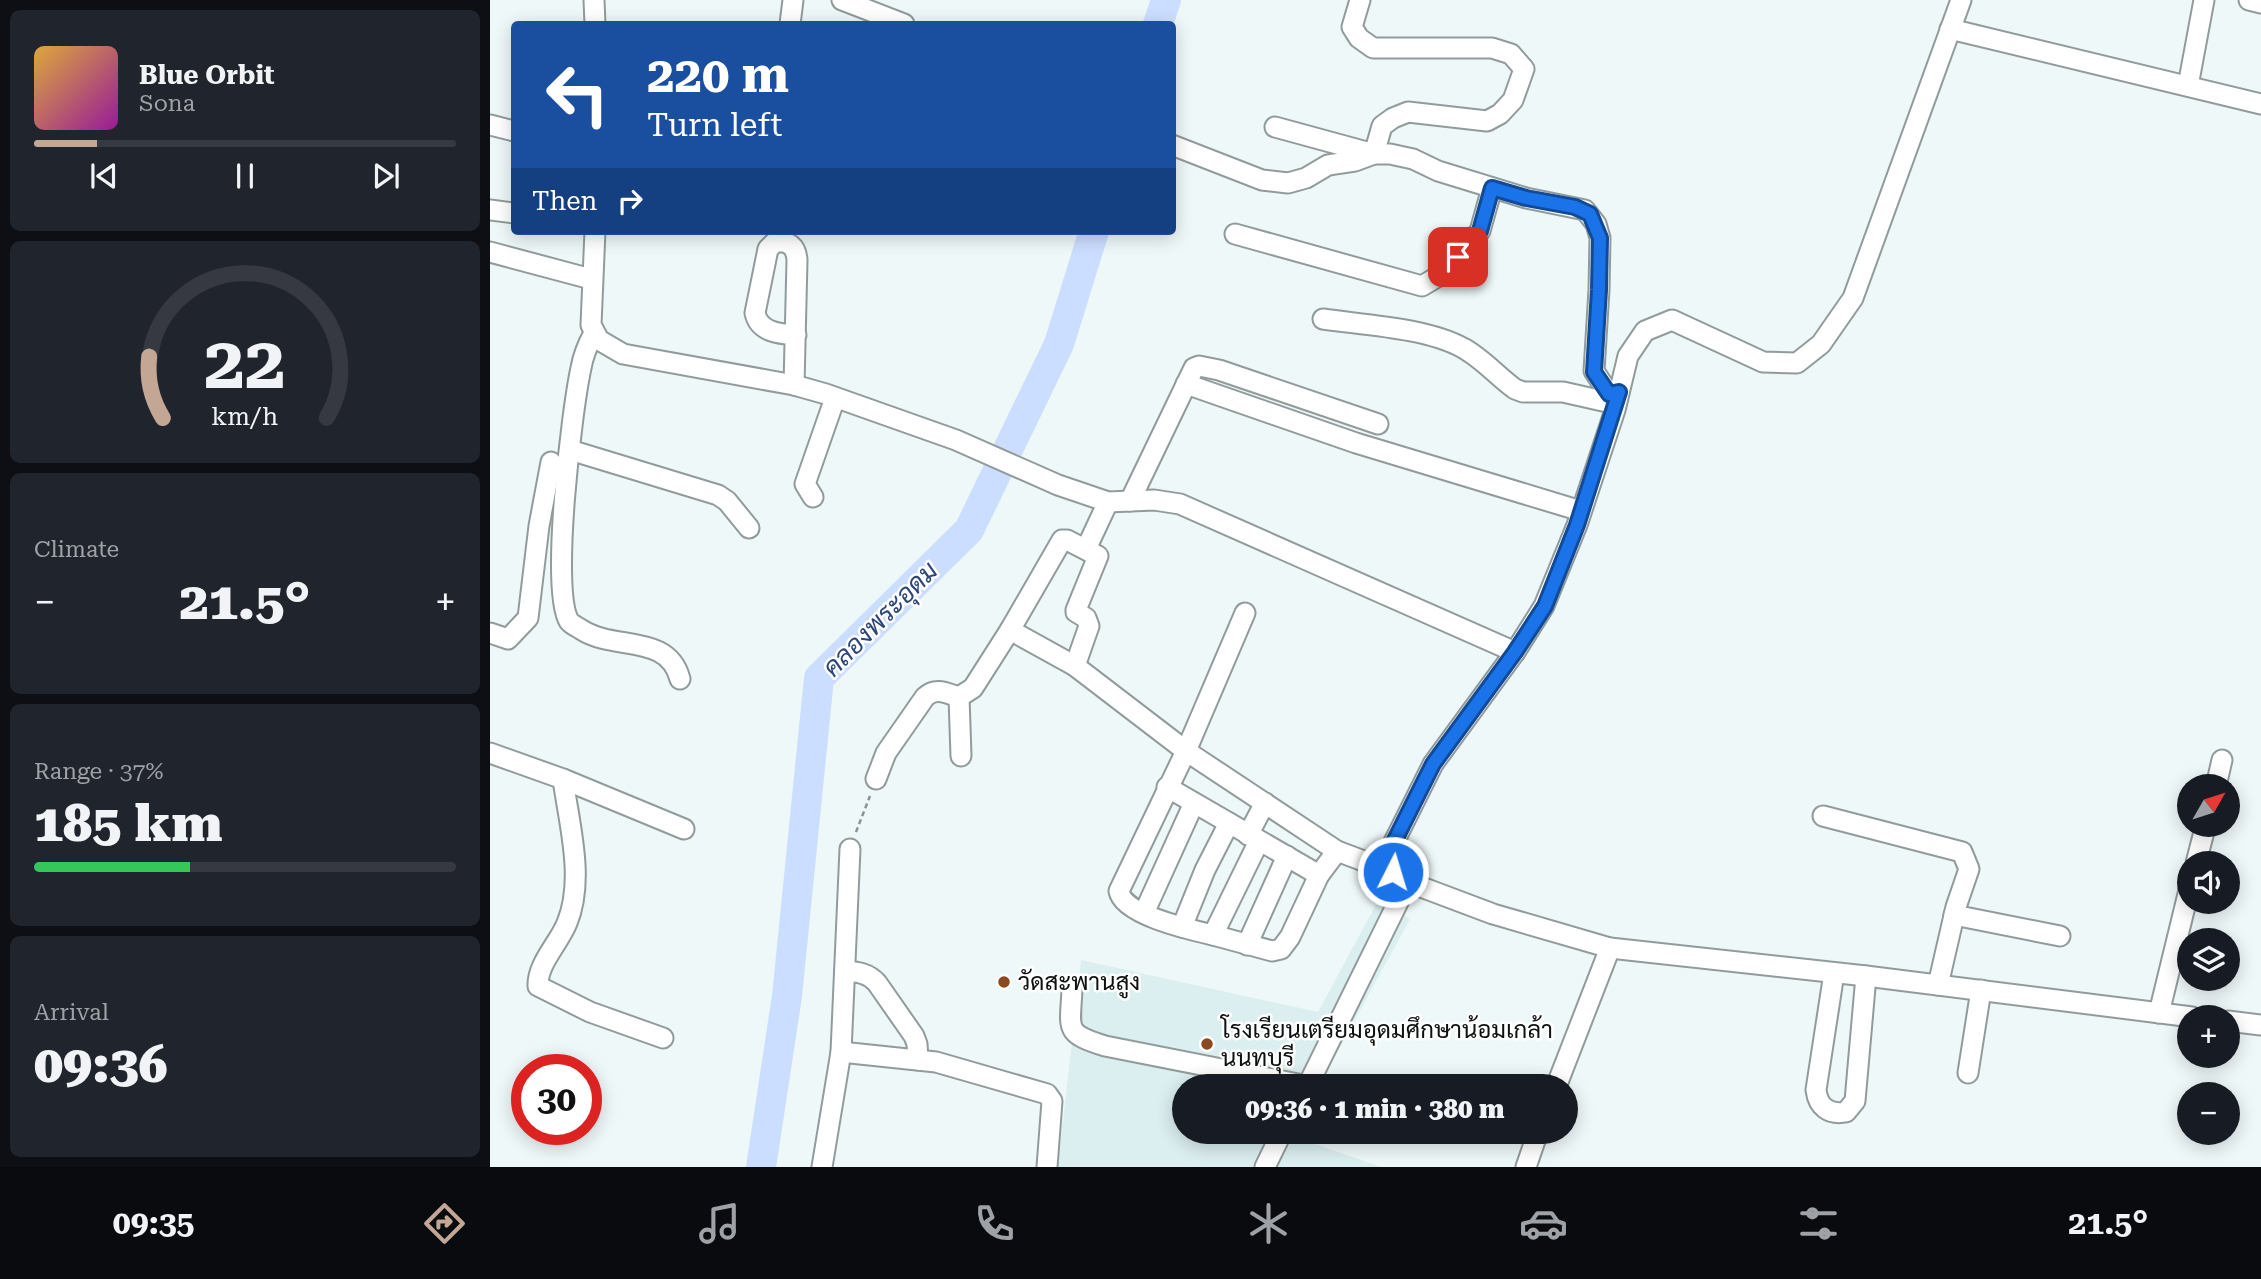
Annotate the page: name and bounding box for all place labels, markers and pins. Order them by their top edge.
pin [1428,227,1488,287]
place label: วัดสะพานสูง [1018,968,1140,999]
marker: วัดสะพานสูง [996,974,1012,990]
place label: โรงเรียนเตรียมอุดมศึกษาน้อมเกล้า นนทบุรี [1219,1014,1553,1074]
marker: โรงเรียนเตรียมอุดมศึกษาน้อมเกล้า นนทบุรี [1199,1036,1215,1052]

